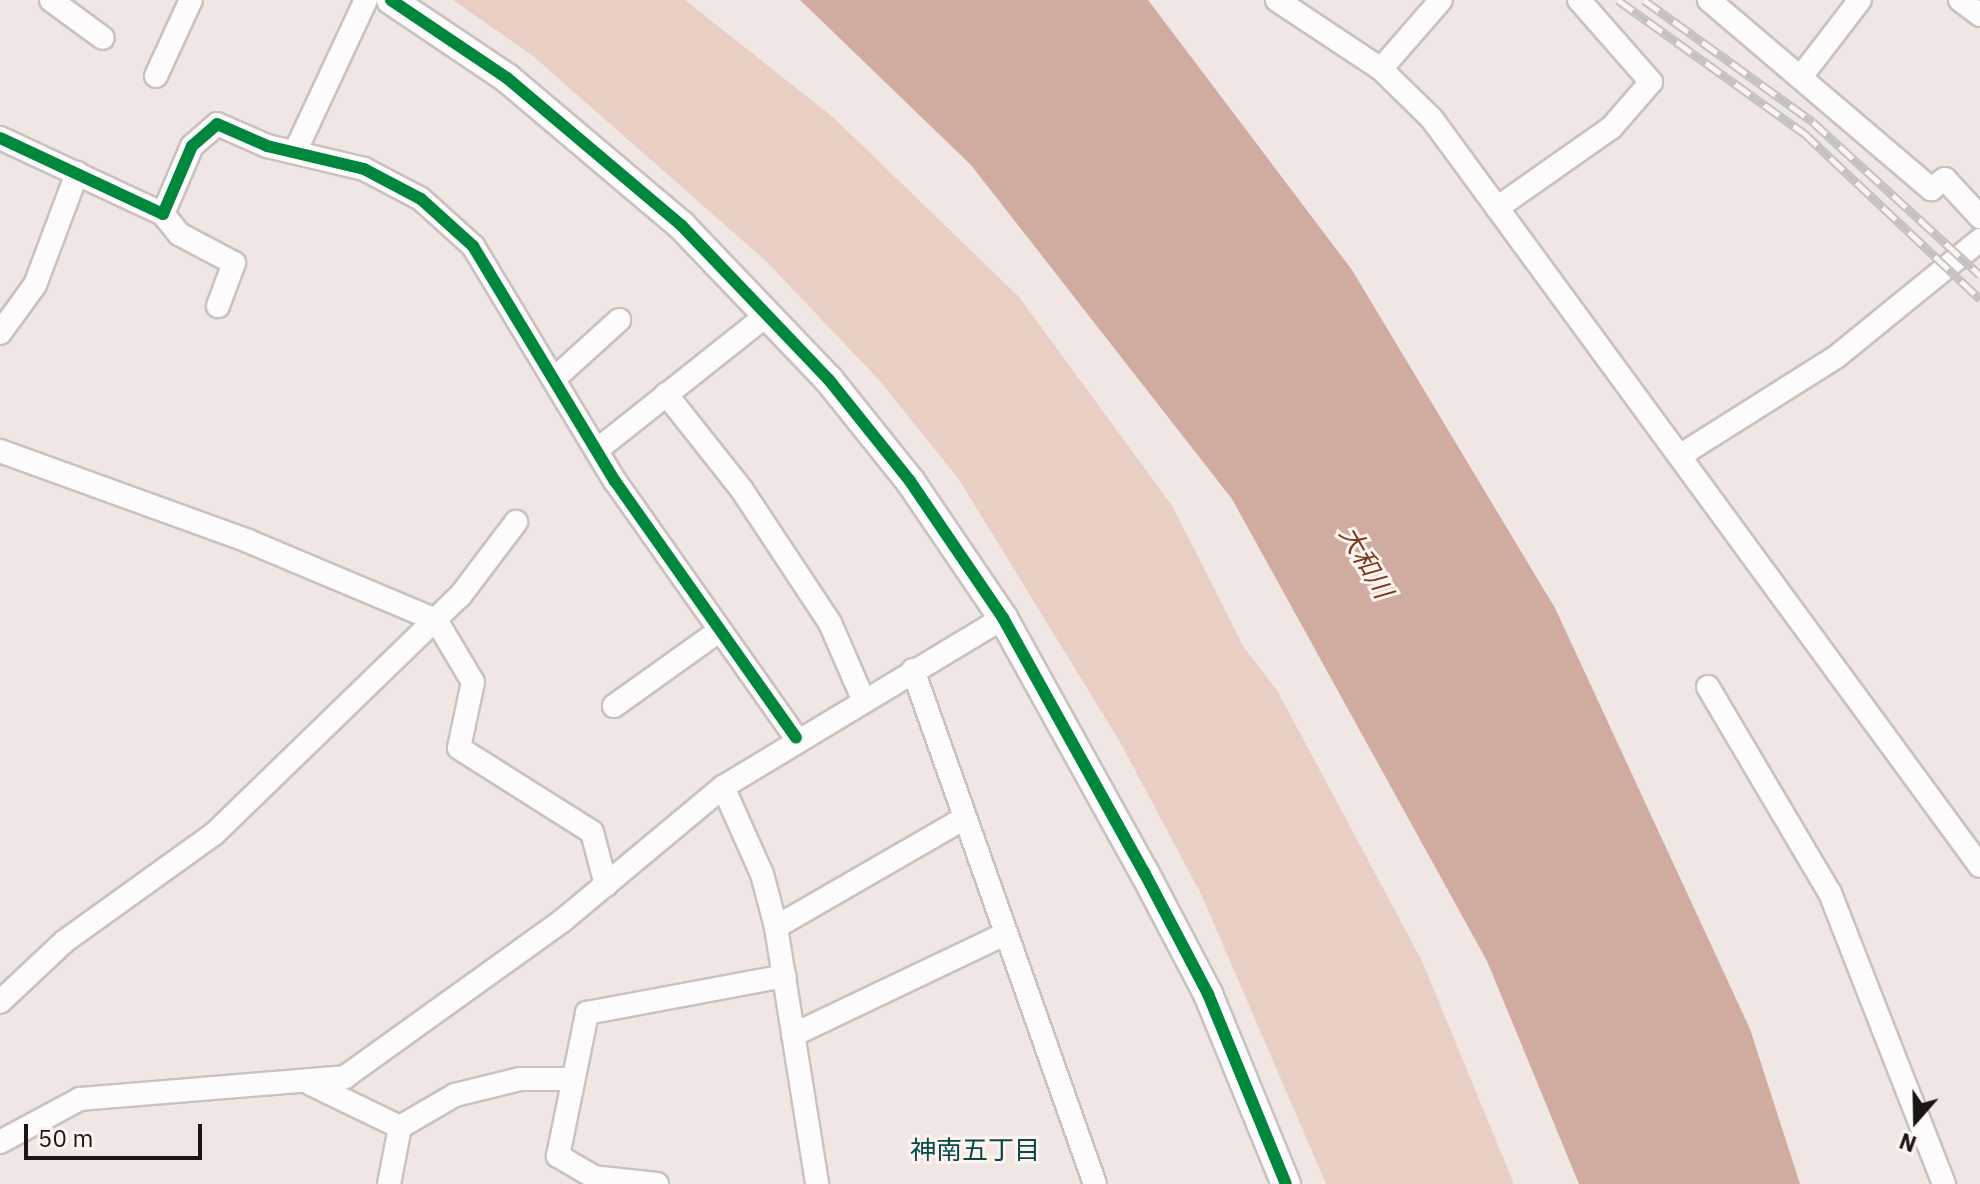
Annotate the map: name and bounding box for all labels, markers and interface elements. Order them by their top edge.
water label: 大和川 [1333,520,1399,604]
north arrow [1876,1080,1956,1160]
scale bar [28,1108,206,1158]
text: 50 m [38,1122,93,1154]
text: N [1895,1127,1920,1159]
district label: 神南五丁目 [910,1134,1040,1166]

